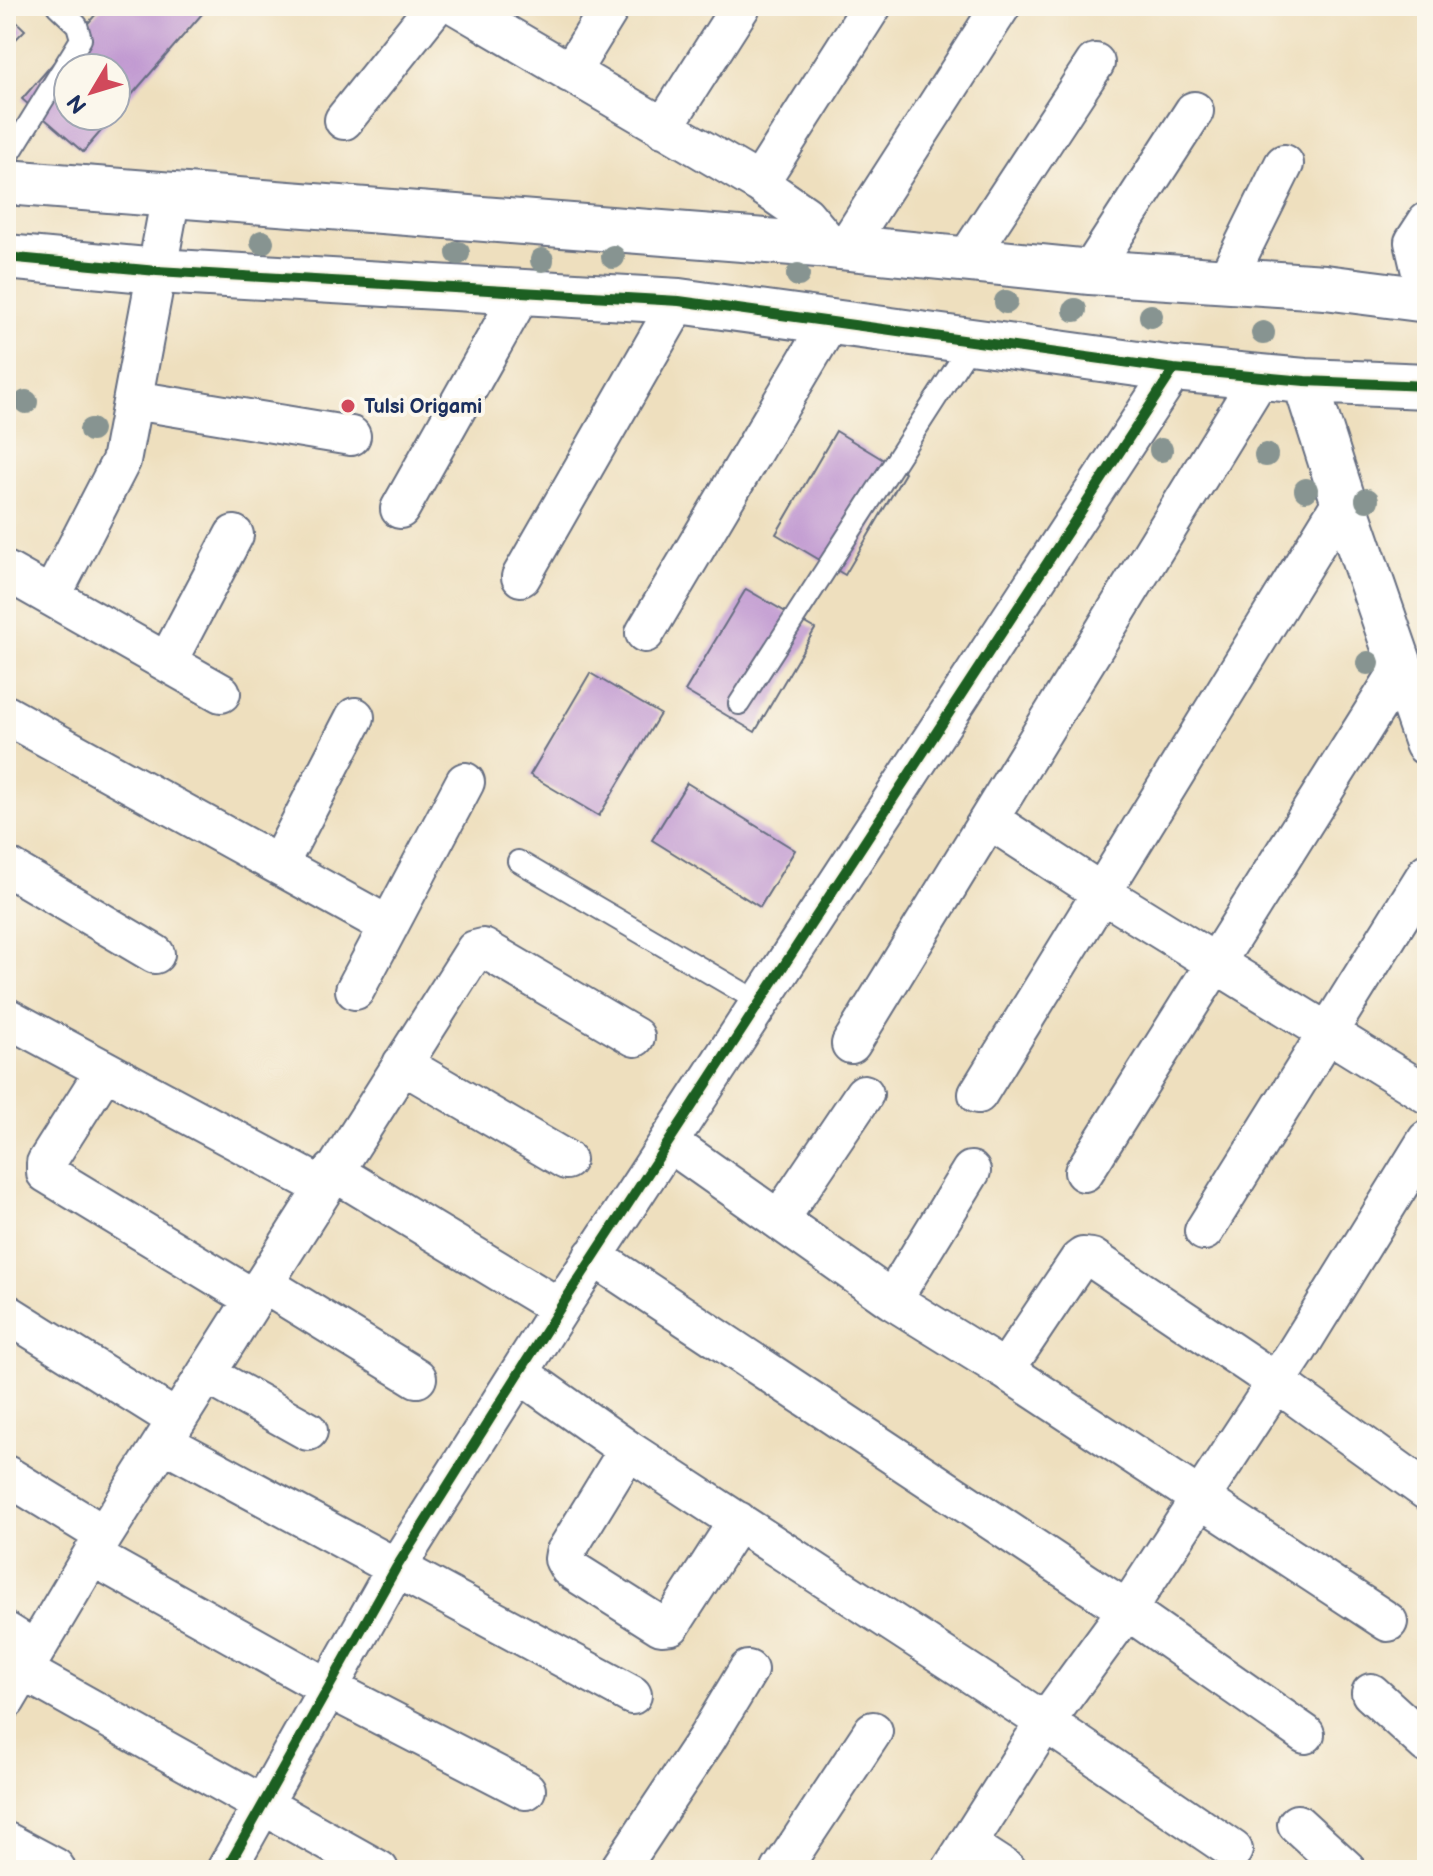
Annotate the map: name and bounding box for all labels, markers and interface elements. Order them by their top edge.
north arrow [52,52,132,132]
text: N [62,89,93,118]
place label: Tulsi Origami [364,395,482,419]
marker: Tulsi Origami [339,397,357,415]

